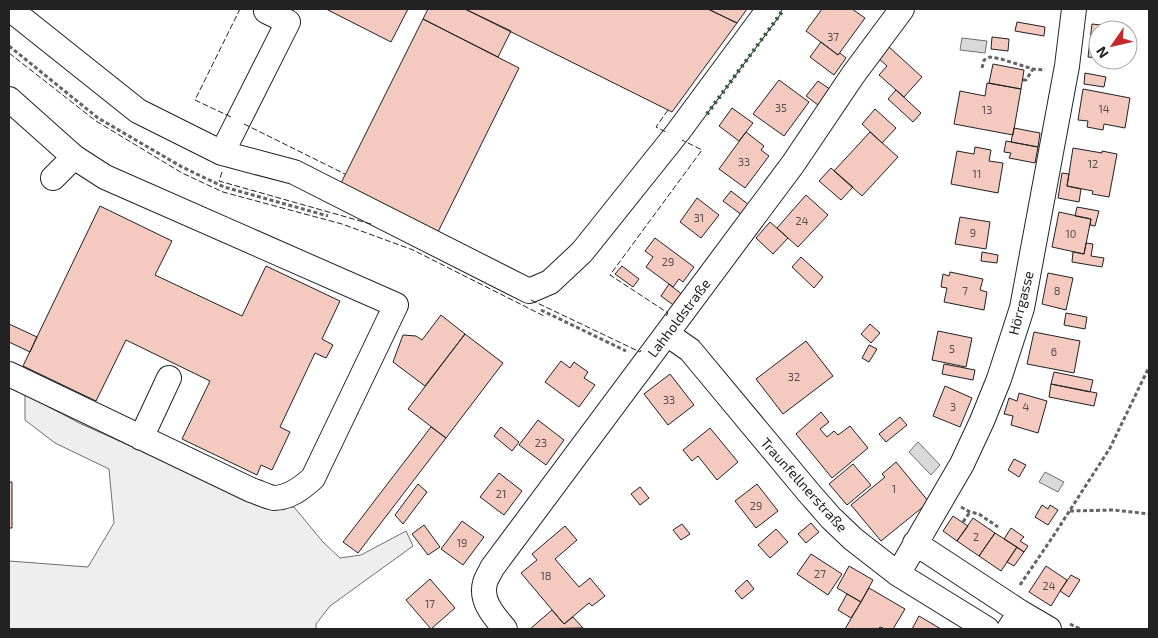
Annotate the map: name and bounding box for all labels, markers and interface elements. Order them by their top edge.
north arrow [1088,20,1138,70]
house number: 37 [827,30,839,43]
text: N [1092,44,1112,61]
house number: 35 [775,101,787,114]
house number: 14 [1098,102,1110,115]
house number: 13 [982,103,992,116]
house number: 33 [738,155,750,168]
house number: 12 [1088,157,1098,170]
house number: 11 [973,167,981,180]
house number: 31 [694,211,704,224]
house number: 24 [796,214,809,227]
house number: 9 [970,226,976,239]
house number: 10 [1065,227,1077,240]
house number: 29 [662,255,674,268]
street label: Hörrgasse [1004,269,1037,337]
street label: Lahholdstraße [644,275,714,360]
house number: 7 [962,284,968,297]
house number: 8 [1054,284,1060,297]
house number: 5 [949,342,955,355]
house number: 6 [1051,345,1057,358]
house number: 32 [788,370,800,383]
house number: 33 [663,393,675,406]
house number: 3 [950,400,956,413]
house number: 4 [1023,400,1030,413]
street label: Traunfellnerstraße [757,434,851,535]
house number: 23 [535,436,547,449]
house number: 1 [892,482,896,495]
house number: 21 [496,487,506,500]
house number: 29 [750,499,762,512]
house number: 2 [973,530,979,543]
house number: 19 [457,536,467,549]
house number: 27 [814,567,826,580]
house number: 18 [540,569,552,582]
house number: 24 [1043,579,1056,592]
house number: 17 [425,597,435,610]

